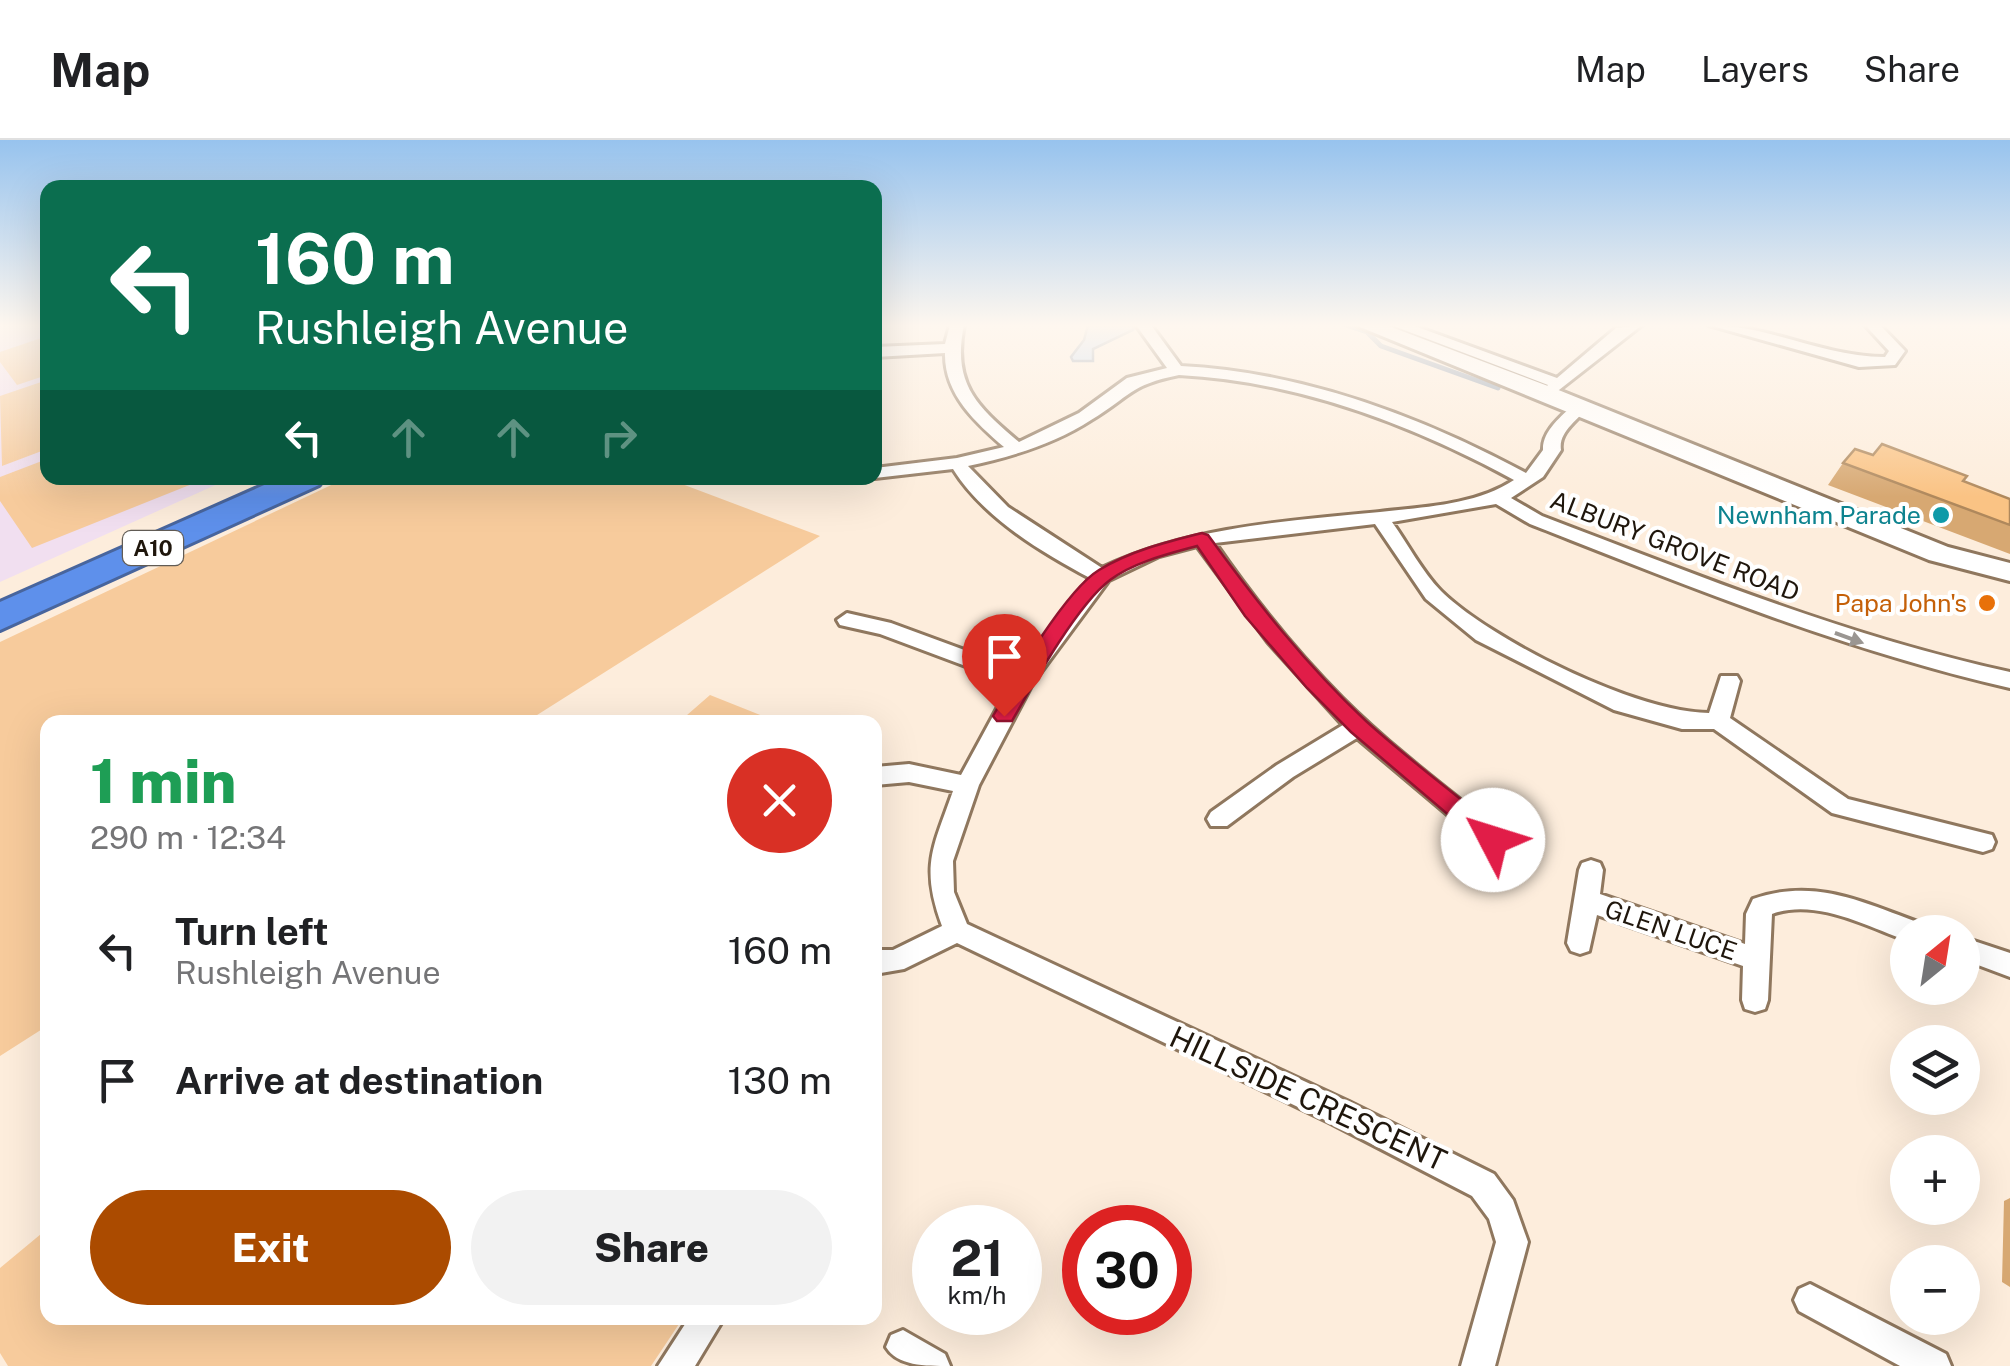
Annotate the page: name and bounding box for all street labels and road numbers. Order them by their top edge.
street label: ALBURY GROVE ROAD [1546,485,1804,607]
road number: A10 [123,531,183,565]
street label: GLEN LUCE [1601,893,1741,967]
street label: HILLSIDE CRESCENT [1164,1018,1453,1178]

